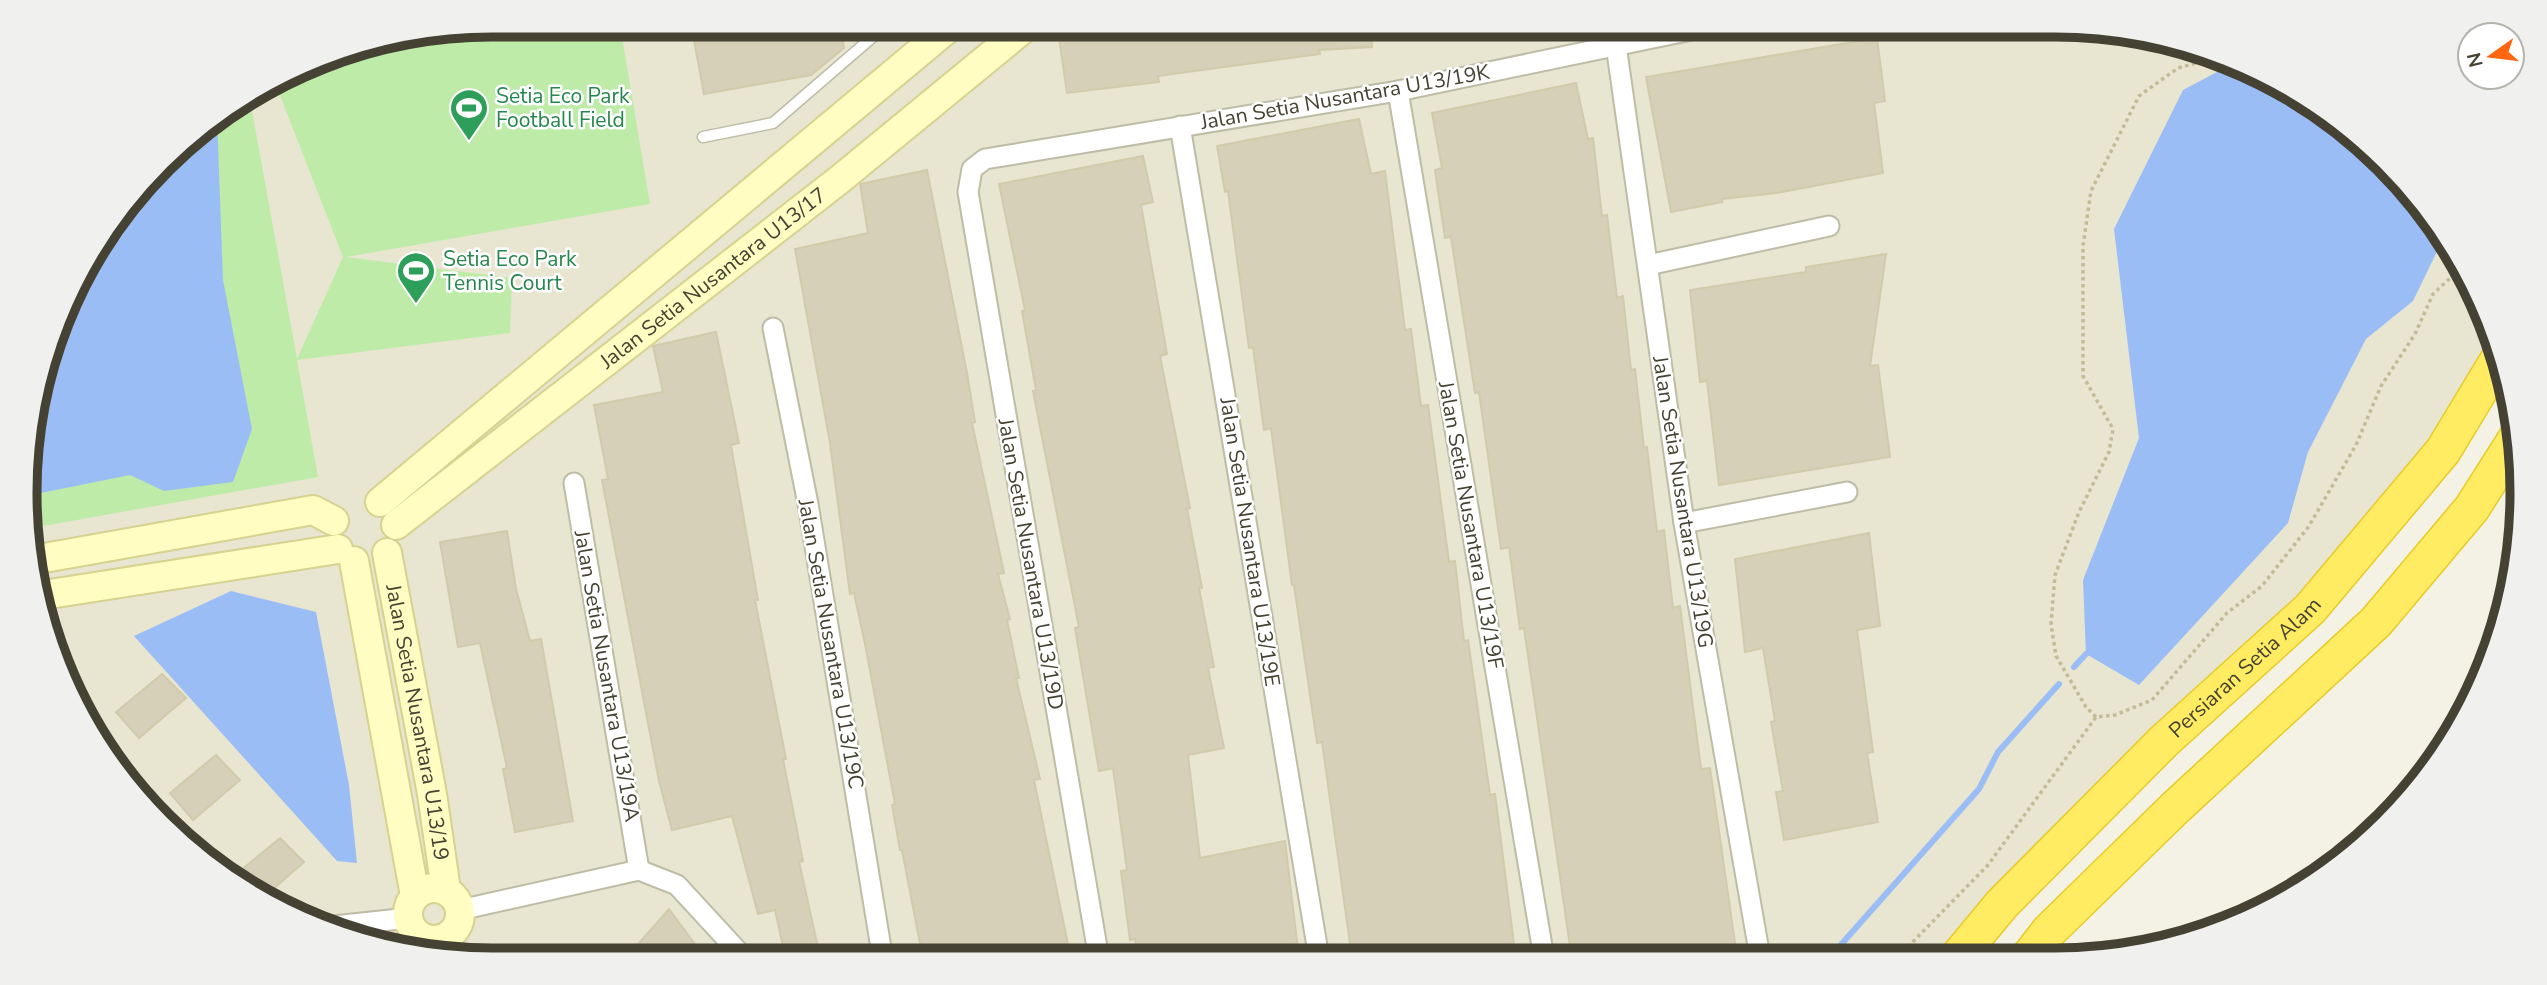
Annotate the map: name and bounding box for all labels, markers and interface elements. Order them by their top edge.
north arrow [2456,21,2526,91]
text: N [2461,50,2490,70]
street label: Jalan Setia Nusantara U13/19K [1197,58,1493,136]
place label: Setia Eco Park Football Field [496,82,630,134]
sports icon: Setia Eco Park Football Field [448,87,490,142]
street label: Jalan Setia Nusantara U13/17 [593,181,832,376]
place label: Setia Eco Park Tennis Court [443,245,577,297]
sports icon: Setia Eco Park Tennis Court [395,250,437,305]
street label: Jalan Setia Nusantara U13/19G [1646,353,1720,650]
street label: Jalan Setia Nusantara U13/19F [1432,378,1510,671]
street label: Jalan Setia Nusantara U13/19E [1213,395,1287,689]
street label: Jalan Setia Nusantara U13/19D [991,415,1070,712]
street label: Jalan Setia Nusantara U13/19C [792,496,870,791]
street label: Jalan Setia Nusantara U13/19A [567,527,646,824]
street label: Jalan Setia Nusantara U13/19 [379,581,456,862]
street label: Persiaran Setia Alam [2163,592,2328,744]

